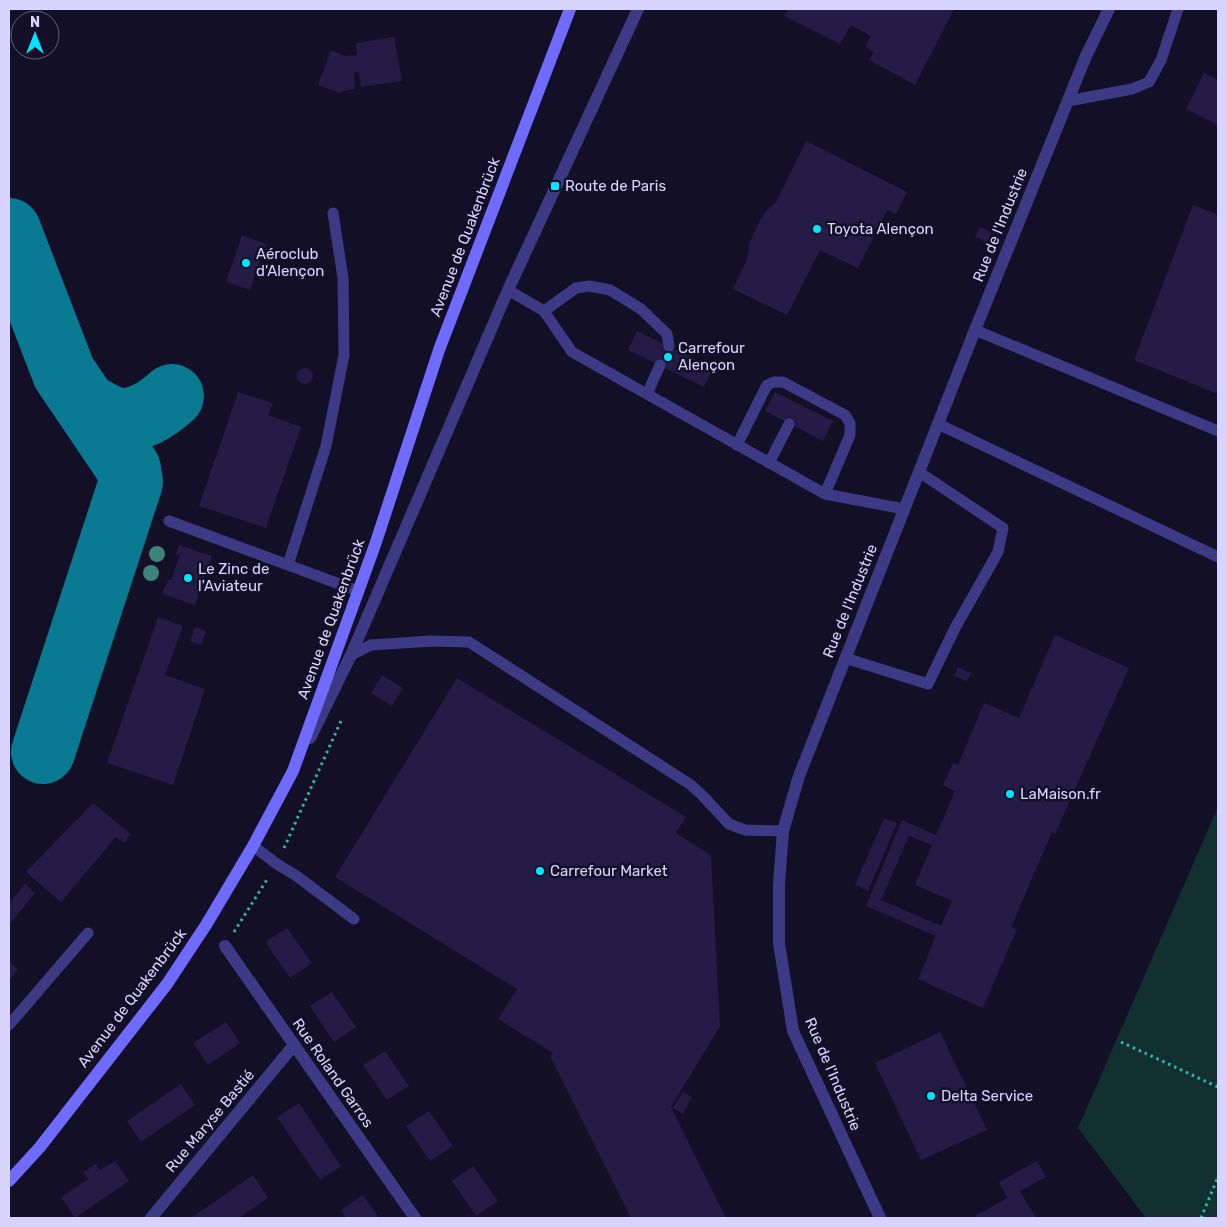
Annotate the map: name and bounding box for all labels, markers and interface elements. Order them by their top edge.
north arrow [10,10,60,60]
text: N [30,14,40,31]
street label: Avenue de Quakenbrück [426,155,504,319]
street label: Rue de l'Industrie [969,165,1031,285]
place label: Route de Paris [565,177,666,195]
marker: Route de Paris [549,180,561,192]
place label: Toyota Alençon [827,220,934,238]
marker: Toyota Alençon [811,223,823,235]
place label: Aéroclub d'Alençon [256,245,324,280]
marker: Aéroclub d'Alençon [240,257,252,269]
place label: Carrefour Alençon [678,339,745,374]
marker: Carrefour Alençon [662,351,674,363]
street label: Avenue de Quakenbrück [294,536,368,702]
street label: Rue de l'Industrie [819,541,881,661]
place label: Le Zinc de l'Aviateur [198,560,269,595]
marker: Le Zinc de l'Aviateur [182,572,194,584]
place label: LaMaison.fr [1020,785,1101,803]
marker: LaMaison.fr [1004,788,1016,800]
place label: Carrefour Market [550,862,668,880]
marker: Carrefour Market [534,865,546,877]
street label: Avenue de Quakenbrück [74,925,190,1071]
street label: Rue Roland Garros [289,1015,378,1131]
street label: Rue de l'Industrie [801,1015,865,1133]
street label: Rue Maryse Bastié [162,1066,258,1176]
place label: Delta Service [941,1087,1033,1105]
marker: Delta Service [925,1090,937,1102]

